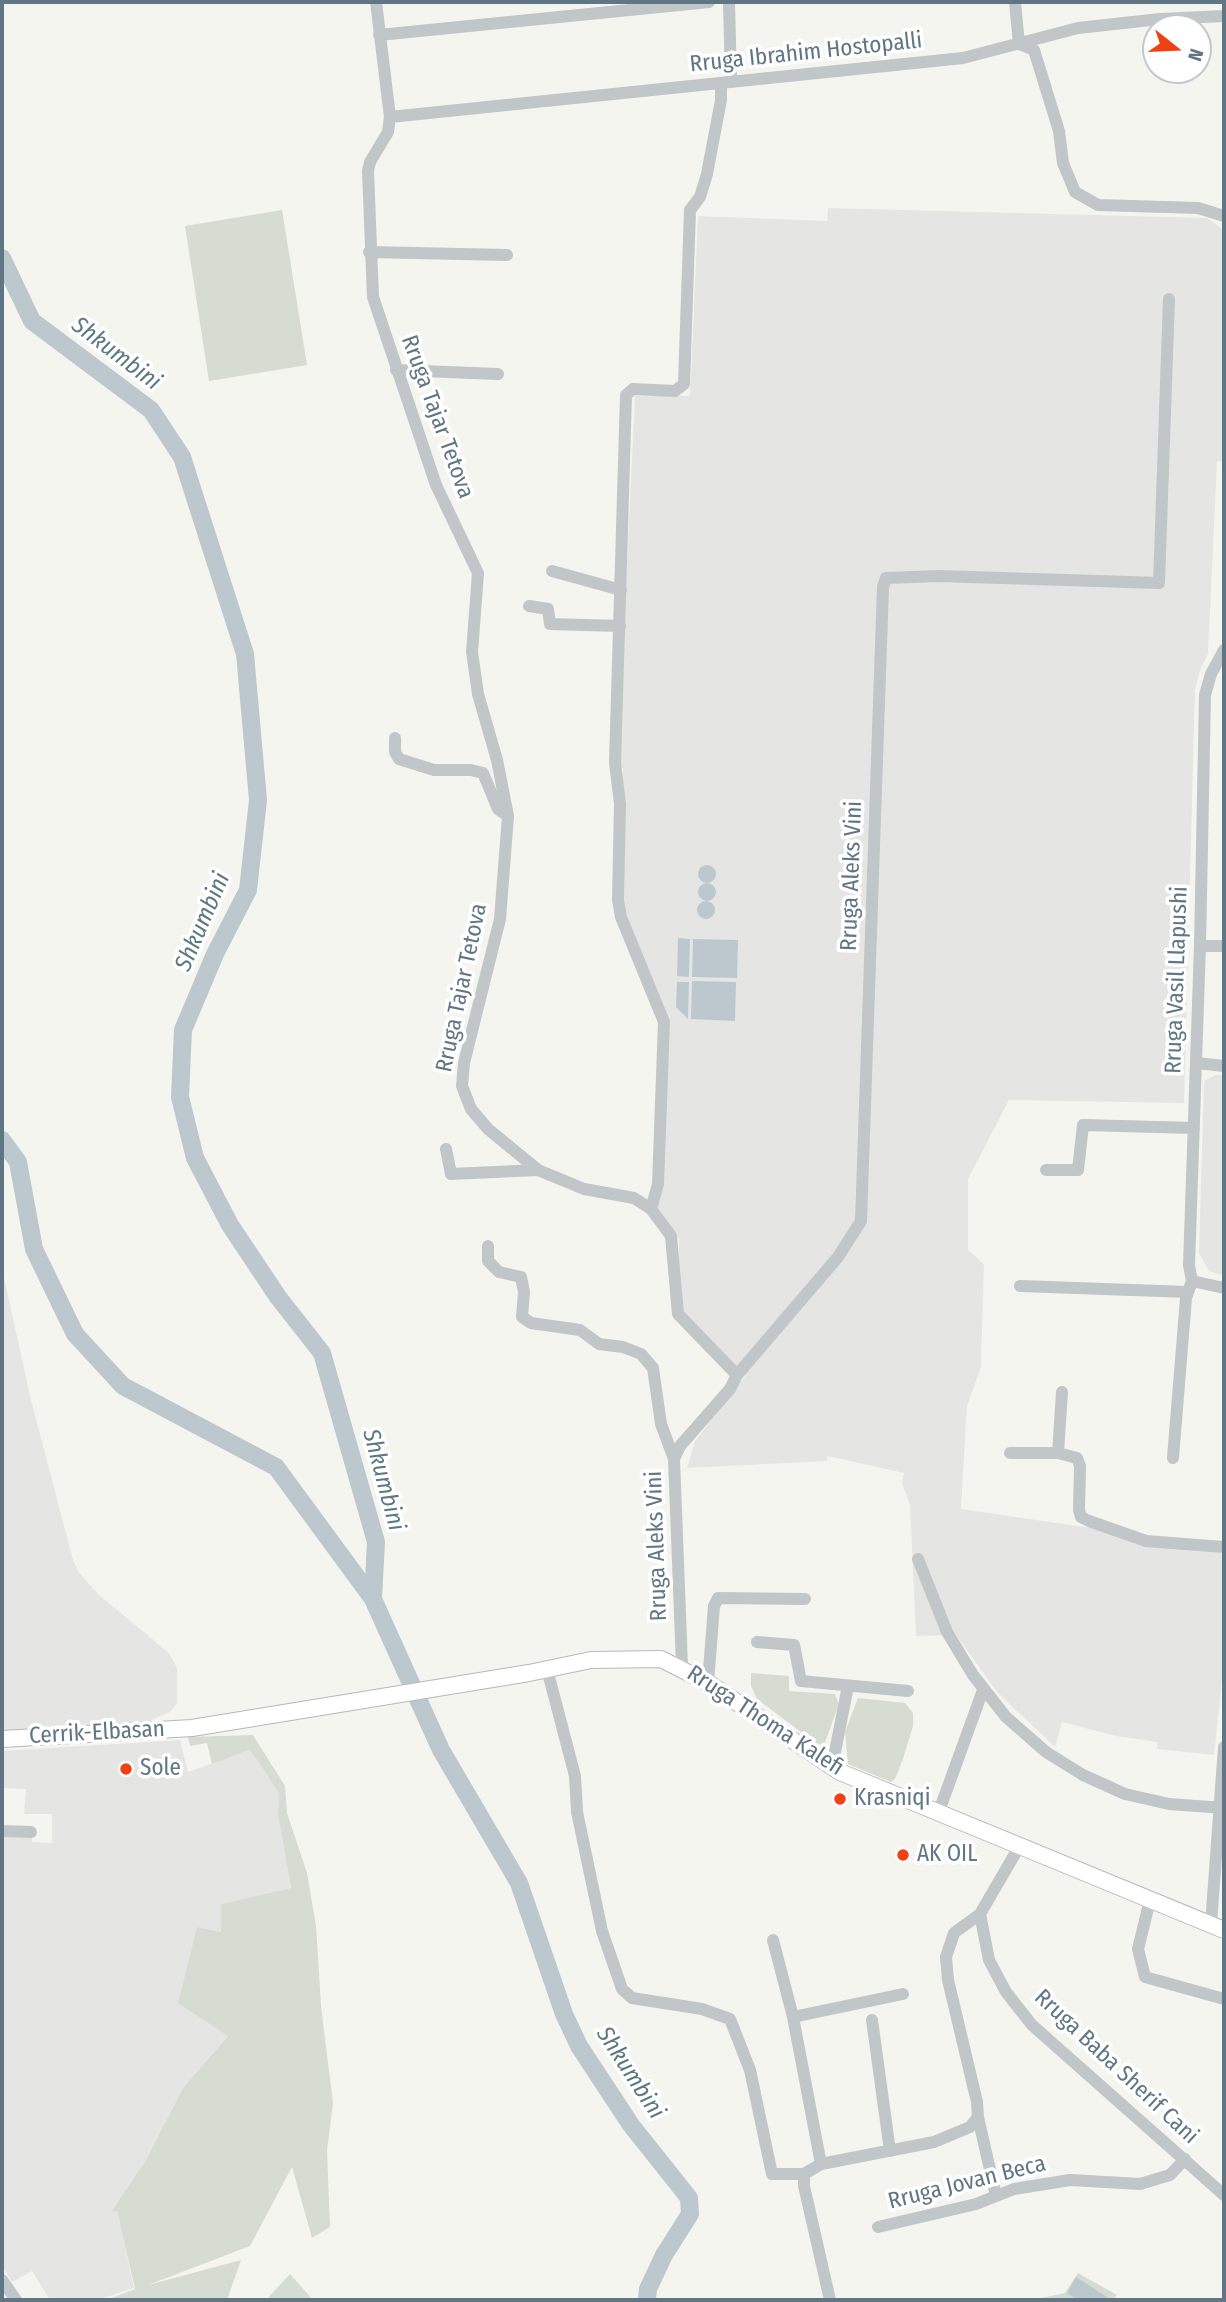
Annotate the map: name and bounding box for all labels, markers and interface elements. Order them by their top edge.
north arrow [1142,14,1212,84]
street label: Rruga Ibrahim Hostopalli [688,27,924,79]
text: N [1183,46,1208,64]
water label: Shkumbini [66,311,166,397]
street label: Rruga Tajar Tetova [395,332,479,502]
street label: Rruga Aleks Vini [836,800,868,952]
water label: Shkumbini [169,868,237,976]
street label: Rruga Vasil Llapushi [1160,886,1194,1074]
street label: Rruga Tajar Tetova [431,901,493,1075]
water label: Shkumbini [356,1426,410,1534]
street label: Rruga Aleks Vini [641,1470,673,1622]
street label: Rruga Thoma Kalefi [681,1660,849,1782]
street label: Cerrik-Elbasan [29,1716,165,1750]
place label: Sole [140,1755,181,1783]
marker: Sole [118,1761,134,1777]
place label: Krasniqi [854,1785,930,1813]
marker: Krasniqi [832,1791,848,1807]
place label: AK OIL [917,1841,977,1869]
marker: AK OIL [895,1847,911,1863]
street label: Rruga Baba Sherif Cani [1028,1984,1204,2150]
water label: Shkumbini [590,2021,670,2125]
street label: Rruga Jovan Beca [885,2150,1049,2216]

